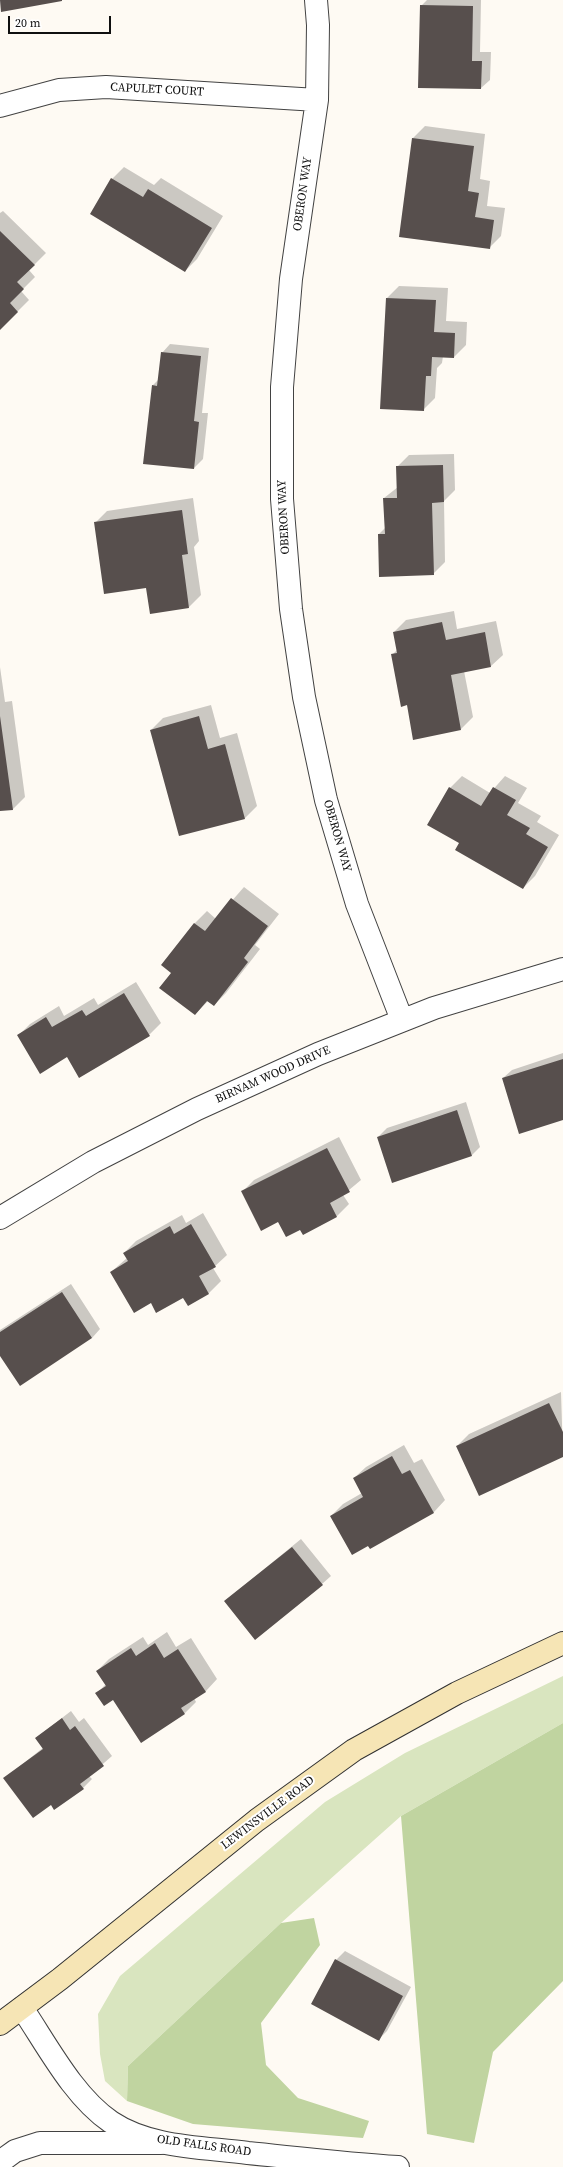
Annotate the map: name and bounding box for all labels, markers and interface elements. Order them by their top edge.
scale bar [10,8,113,34]
text: 20 m [15,15,41,31]
street label: CAPULET COURT [110,80,204,100]
street label: OBERON WAY [291,156,315,232]
street label: OBERON WAY [275,479,293,555]
street label: OBERON WAY [320,798,354,874]
street label: BIRNAM WOOD DRIVE [213,1043,333,1107]
street label: LEWINSVILLE ROAD [219,1773,317,1853]
street label: OLD FALLS ROAD [156,2132,252,2160]

